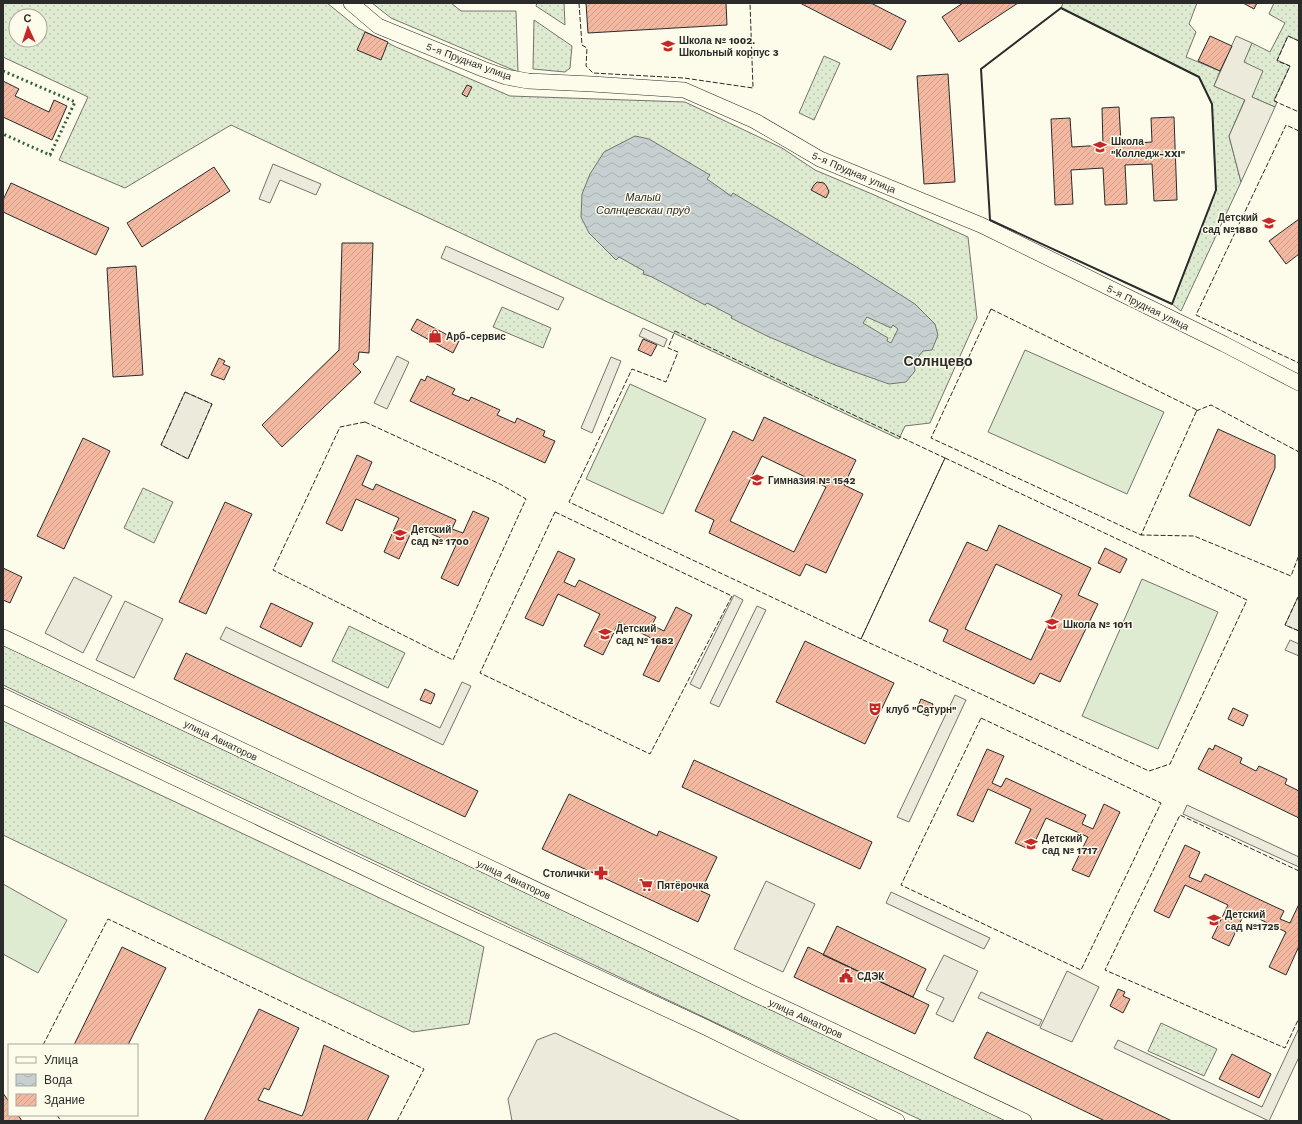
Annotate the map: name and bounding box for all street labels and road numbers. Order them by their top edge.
street label: 5-я Прудная улица [425,41,514,82]
street label: 5-я Прудная улица [810,150,898,195]
street label: 5-я Прудная улица [1105,283,1191,332]
street label: улица Авиаторов [182,718,259,763]
street label: улица Авиаторов [475,858,552,901]
street label: улица Авиаторов [767,997,844,1040]

